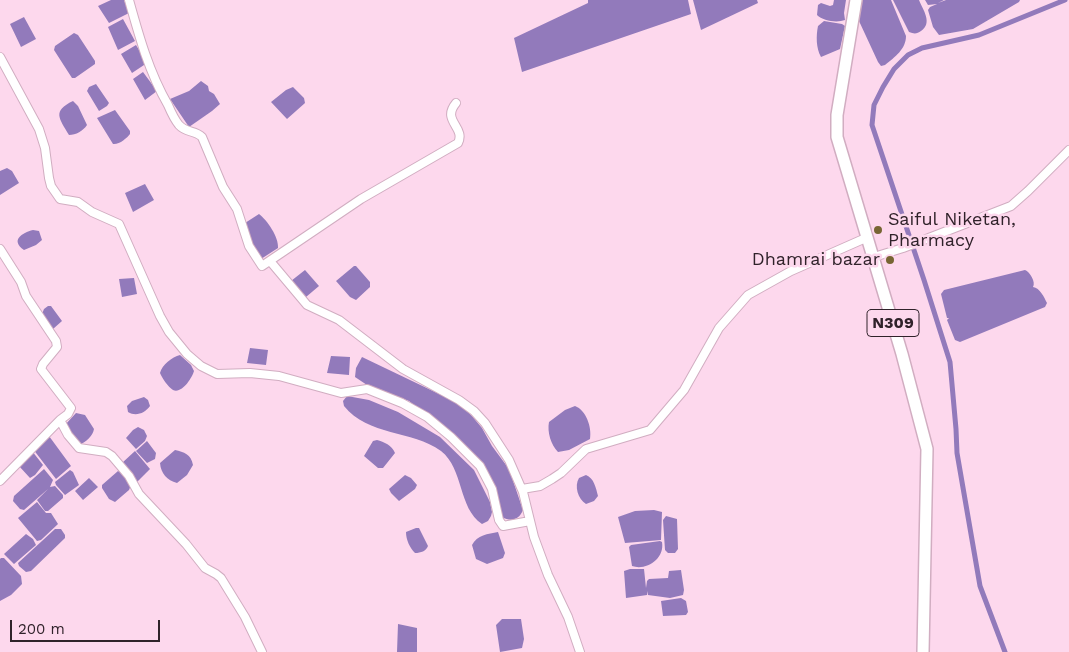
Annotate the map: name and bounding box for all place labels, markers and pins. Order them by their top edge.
place label: Saiful Niketan, Pharmacy [888,209,1016,252]
marker: Saiful Niketan, Pharmacy [872,224,884,236]
place label: Dhamrai bazar [752,249,880,271]
marker: Dhamrai bazar [884,254,896,266]

